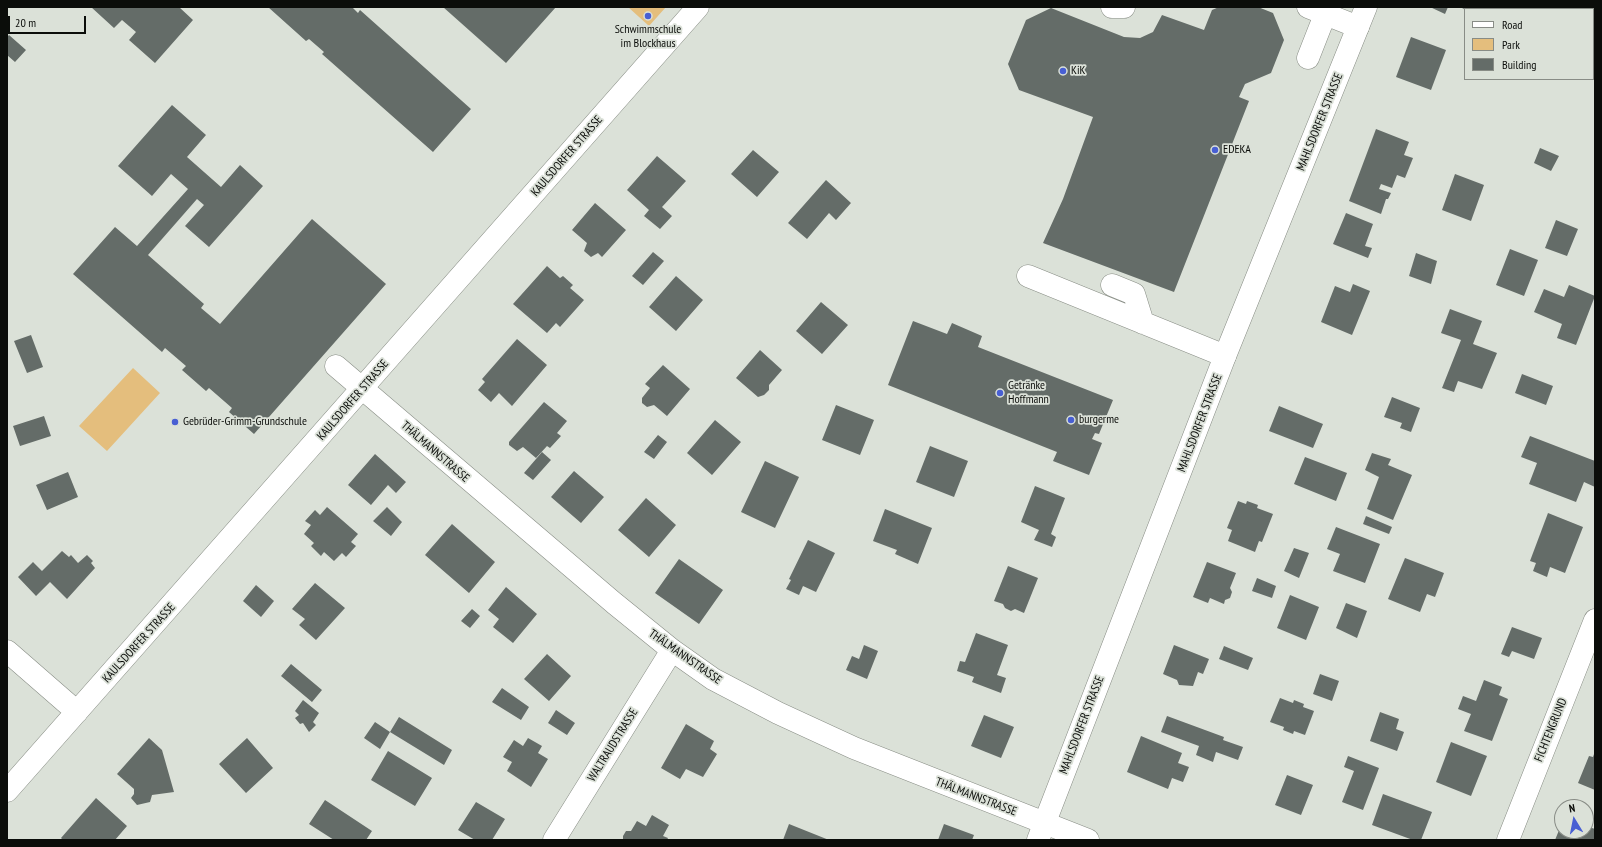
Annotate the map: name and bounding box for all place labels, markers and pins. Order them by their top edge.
marker: Schwimmschule im Blockhaus [643,11,653,21]
place label: Schwimmschule im Blockhaus [615,23,681,51]
place label: KiK [1071,64,1085,78]
marker: KiK [1058,66,1068,76]
place label: EDEKA [1223,143,1251,157]
marker: EDEKA [1210,145,1220,155]
place label: Getränke Hoffmann [1008,379,1049,407]
marker: Getränke Hoffmann [995,388,1005,398]
place label: burgerme [1079,413,1119,427]
place label: Gebrüder-Grimm-Grundschule [183,415,307,429]
marker: burgerme [1066,415,1076,425]
marker: Gebrüder-Grimm-Grundschule [170,417,180,427]

